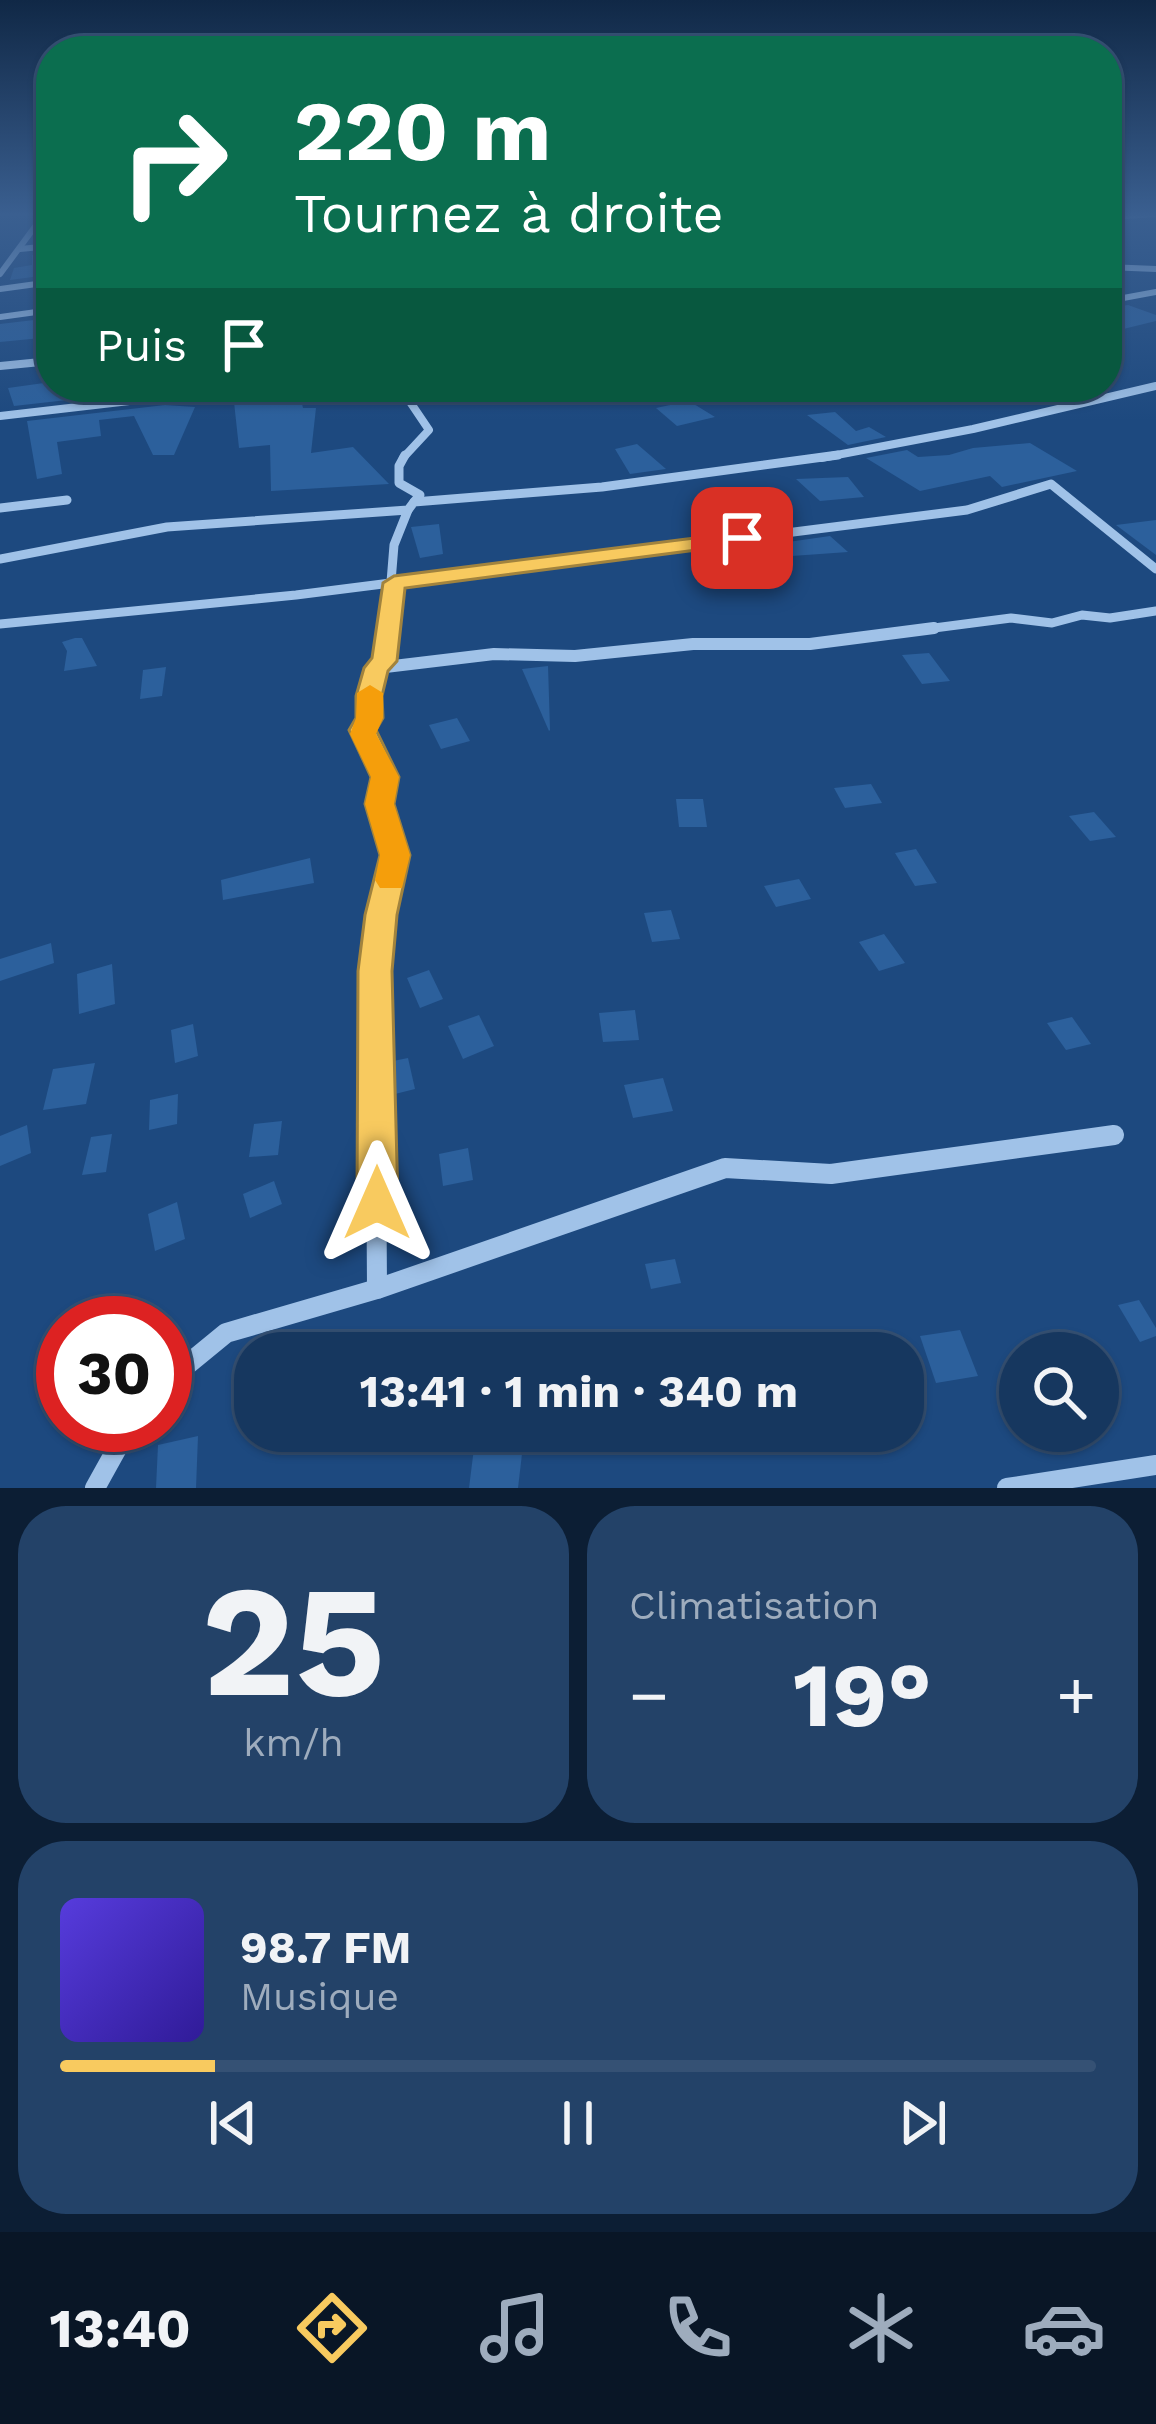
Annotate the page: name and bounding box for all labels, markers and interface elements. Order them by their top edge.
text: 220 m [294,82,551,180]
icon: right [96,84,252,240]
text: Tournez à droite [294,182,724,245]
icon: arrive [211,312,277,378]
text: Puis [96,319,187,372]
pin [691,487,793,589]
icon: arrive [709,505,775,571]
position arrow [314,1140,440,1266]
speed limit sign: 30 [36,1296,192,1452]
map controls [999,1332,1119,1452]
button: search [999,1332,1119,1452]
text: 13:41 · 1 min · 340 m [360,1365,798,1418]
text: 25 [202,1550,385,1733]
text: Climatisation [629,1583,879,1628]
text: 19° [793,1642,932,1748]
text: − [629,1657,669,1734]
text: + [1056,1657,1096,1734]
text: km/h [243,1720,344,1765]
text: 98.7 FM [240,1921,412,1974]
text: Musique [240,1974,399,2019]
icon: previous [200,2090,266,2156]
icon: pause [545,2090,611,2156]
icon: next [890,2090,956,2156]
icon: directions [290,2286,374,2370]
icon: music [473,2286,557,2370]
icon: phone [656,2286,740,2370]
icon: climate [839,2286,923,2370]
icon: car [1022,2286,1106,2370]
text: 13:40 [50,2297,191,2360]

